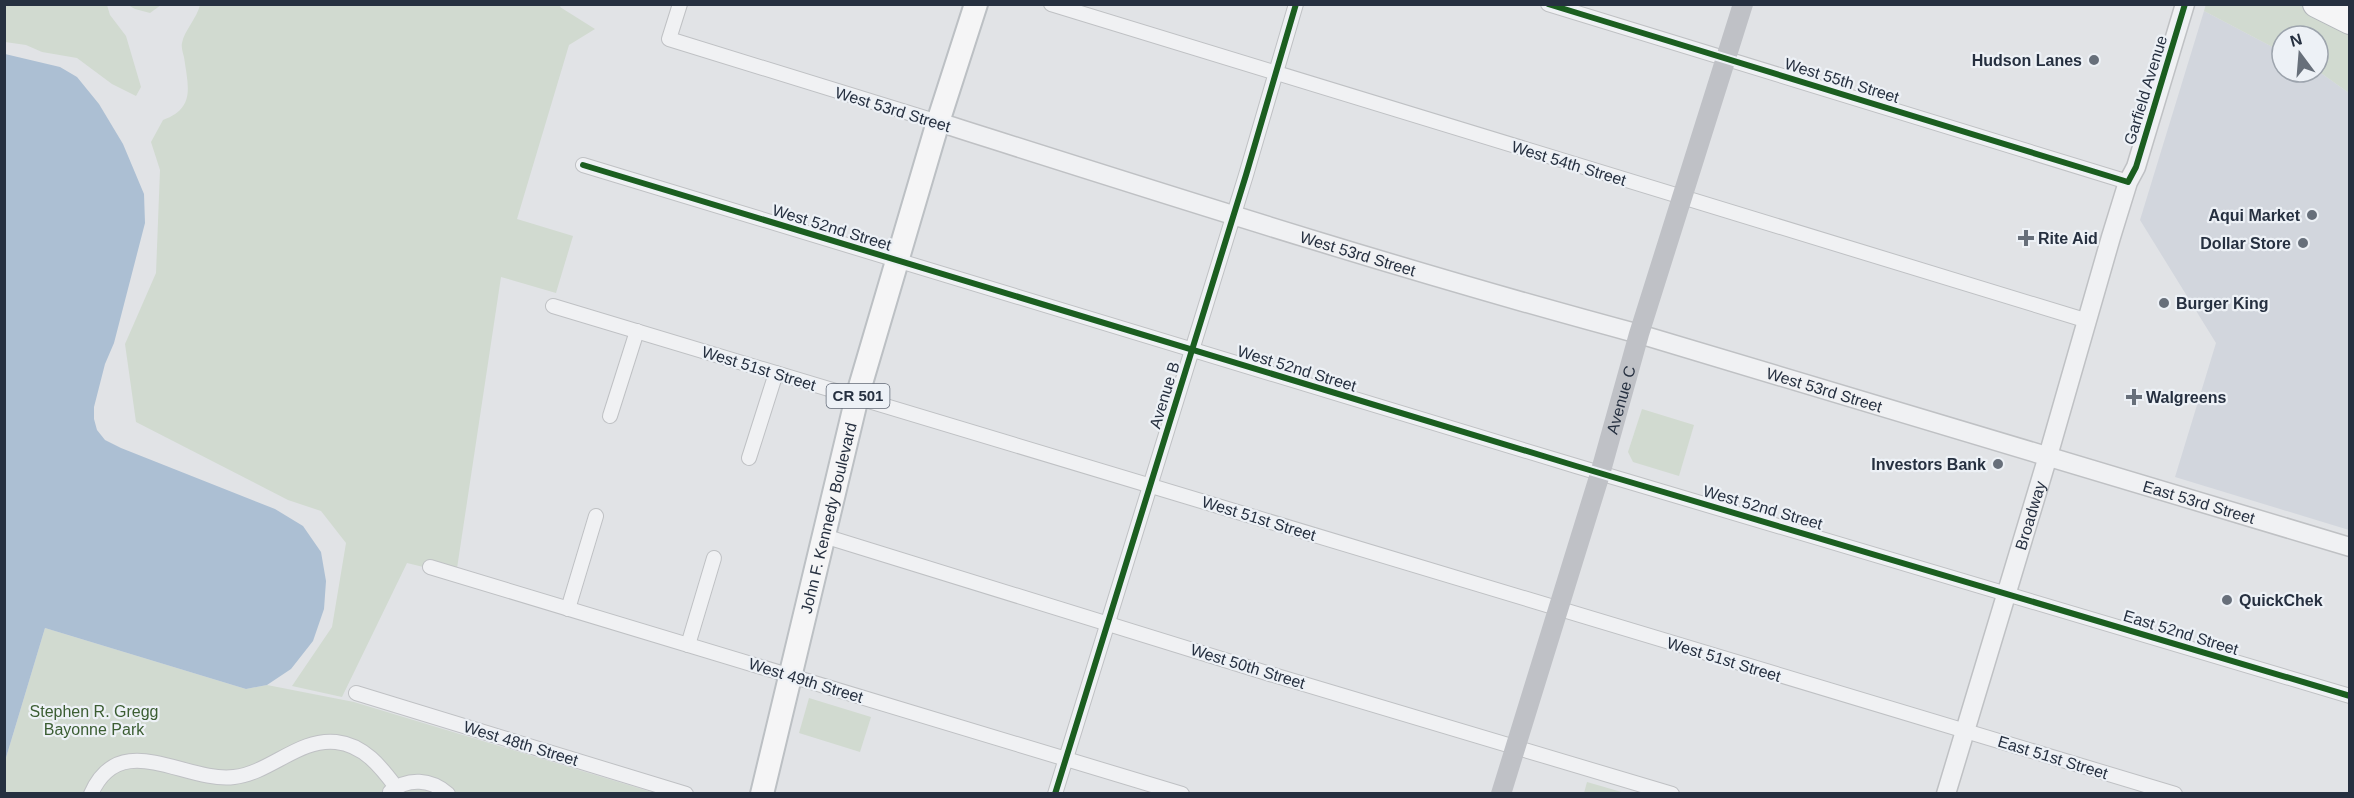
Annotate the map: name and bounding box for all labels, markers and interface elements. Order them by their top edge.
north arrow [2270,24,2330,84]
text: N [2288,30,2304,50]
street label: Garfield Avenue [2121,33,2170,147]
place label: Hudson Lanes [1972,52,2082,69]
marker: Hudson Lanes [2087,53,2101,67]
street label: West 55th Street [1783,55,1902,106]
street label: West 53rd Street [833,84,953,135]
street label: West 54th Street [1510,138,1629,189]
street label: West 52nd Street [770,201,894,254]
place label: Aqui Market [2208,207,2301,224]
marker: Aqui Market [2305,208,2319,222]
street label: West 53rd Street [1298,228,1418,279]
place label: Rite Aid [2038,230,2098,247]
marker: Rite Aid [2019,231,2033,245]
place label: Dollar Store [2200,235,2291,252]
marker: Dollar Store [2296,236,2310,250]
place label: Burger King [2176,295,2268,312]
marker: Burger King [2157,296,2171,310]
street label: West 52nd Street [1235,342,1359,395]
street label: West 51st Street [700,343,818,394]
street label: Avenue B [1146,360,1183,431]
street label: Avenue C [1604,364,1639,436]
street label: West 53rd Street [1764,365,1885,416]
road number: CR 501 [826,384,890,408]
place label: Walgreens [2146,389,2226,406]
marker: Walgreens [2127,390,2141,404]
street label: John F. Kennedy Boulevard [798,421,860,615]
place label: Investors Bank [1871,456,1986,473]
marker: Investors Bank [1991,457,2005,471]
street label: East 53rd Street [2141,477,2257,527]
street label: Broadway [2012,479,2049,552]
street label: West 52nd Street [1701,482,1825,533]
street label: West 51st Street [1200,493,1318,544]
place label: QuickChek [2239,592,2323,609]
marker: QuickChek [2220,593,2234,607]
street label: East 52nd Street [2121,607,2241,658]
street label: West 51st Street [1665,634,1783,685]
street label: West 50th Street [1189,641,1308,692]
street label: West 49th Street [747,655,866,706]
park label: Stephen R. Gregg Bayonne Park [30,703,158,738]
street label: West 48th Street [462,718,581,769]
street label: East 51st Street [1996,733,2110,782]

